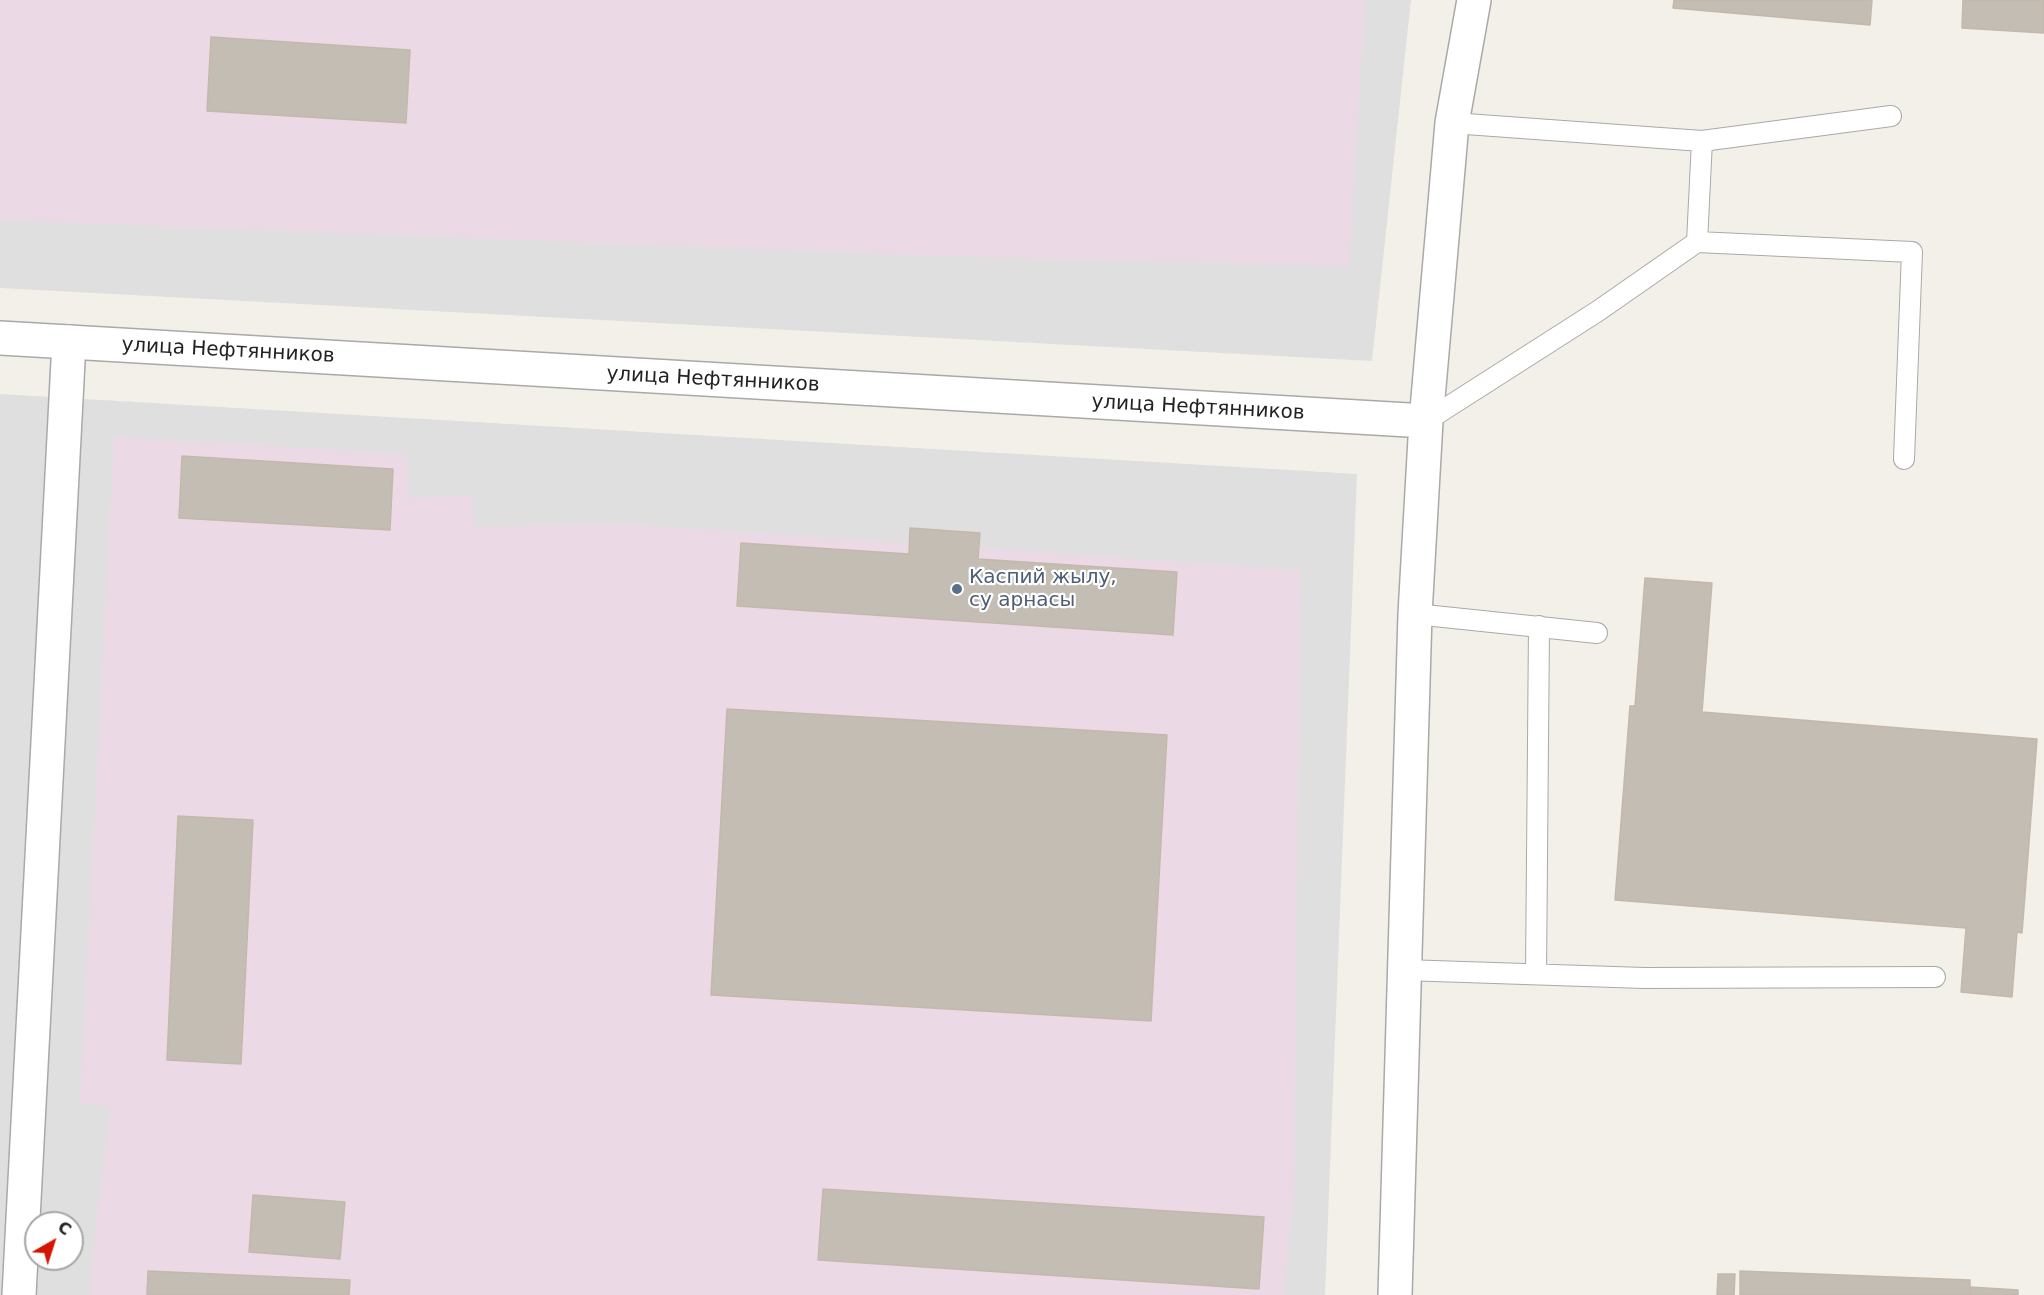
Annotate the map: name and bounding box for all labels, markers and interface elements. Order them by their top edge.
street label: улица Нефтянников [121,333,335,369]
street label: улица Нефтянников [606,362,820,398]
street label: улица Нефтянников [1091,390,1305,426]
place label: Каспий жылу, су арнасы [969,566,1117,613]
marker: Каспий жылу, су арнасы [950,582,964,596]
north arrow [24,1211,84,1271]
text: С [54,1217,75,1239]

